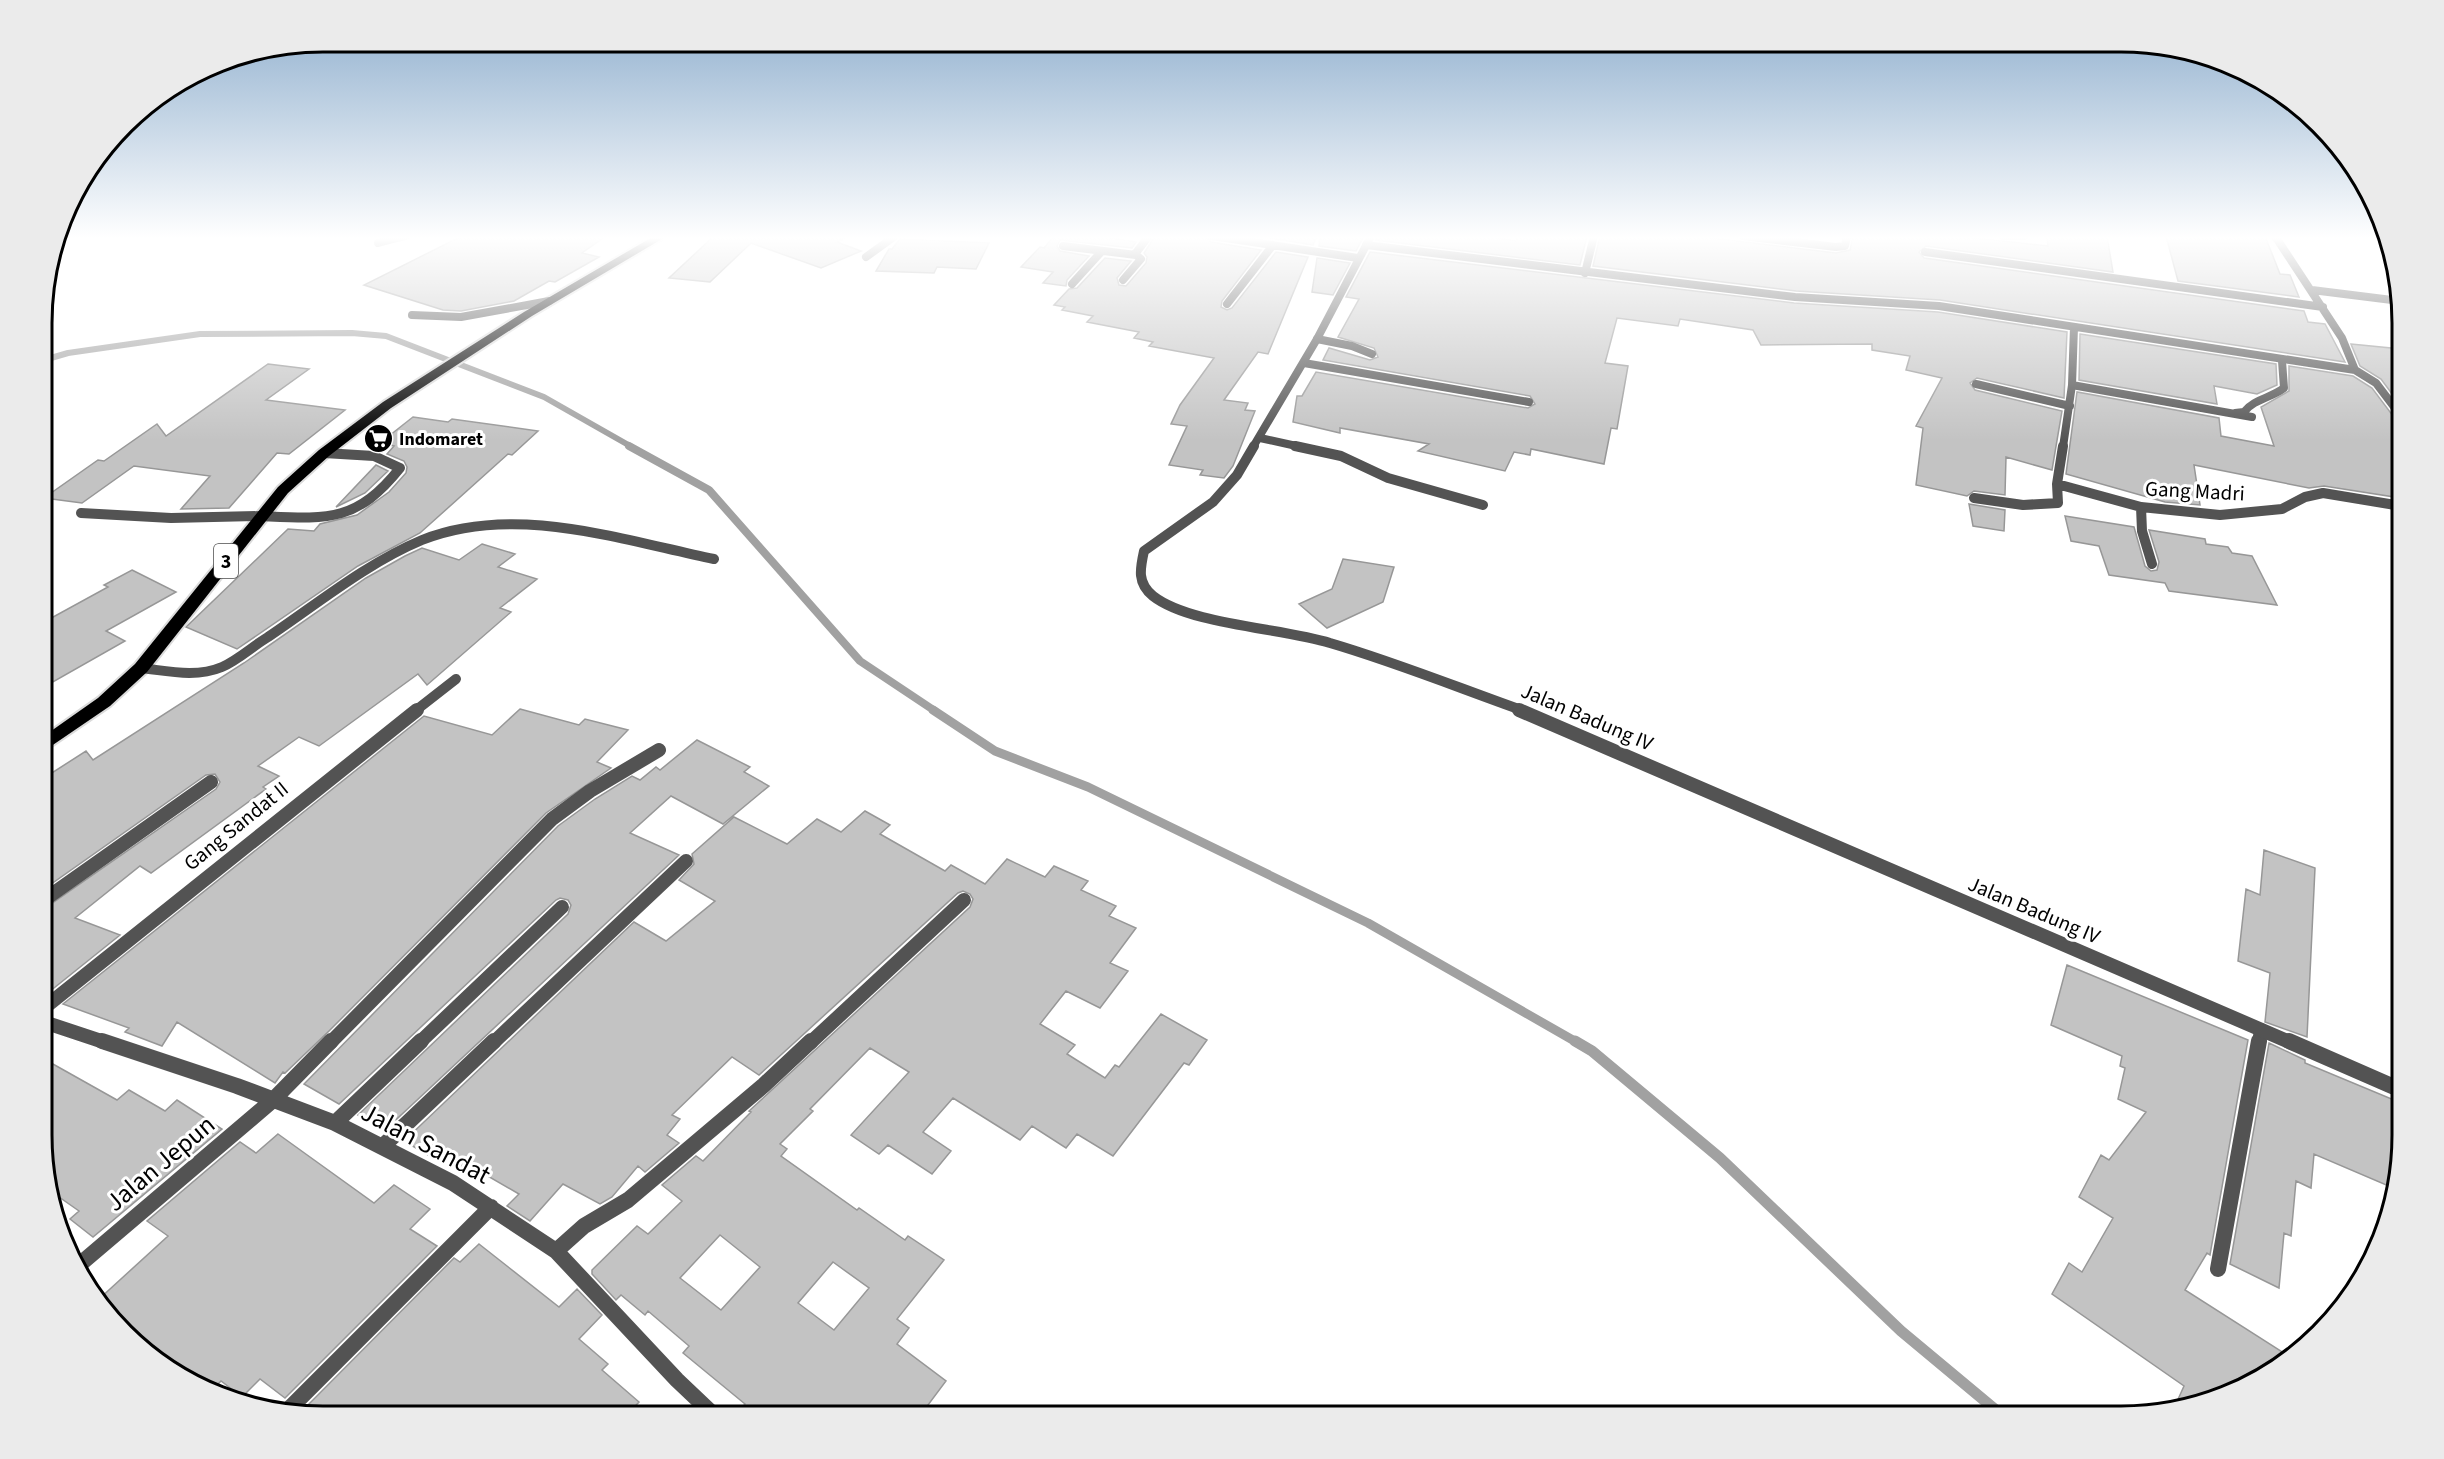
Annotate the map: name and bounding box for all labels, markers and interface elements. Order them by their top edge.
supermarket icon: Indomaret [362,423,394,455]
place label: Indomaret [399,427,483,452]
street label: Gang Madri [2144,473,2246,509]
road number: 3 [214,544,238,578]
street label: Jalan Badung IV [1516,676,1658,758]
street label: Gang Sandat II [177,774,295,878]
street label: Jalan Badung IV [1963,869,2105,951]
street label: Jalan Sandat [354,1094,497,1193]
street label: Jalan Jepun [98,1107,223,1220]

